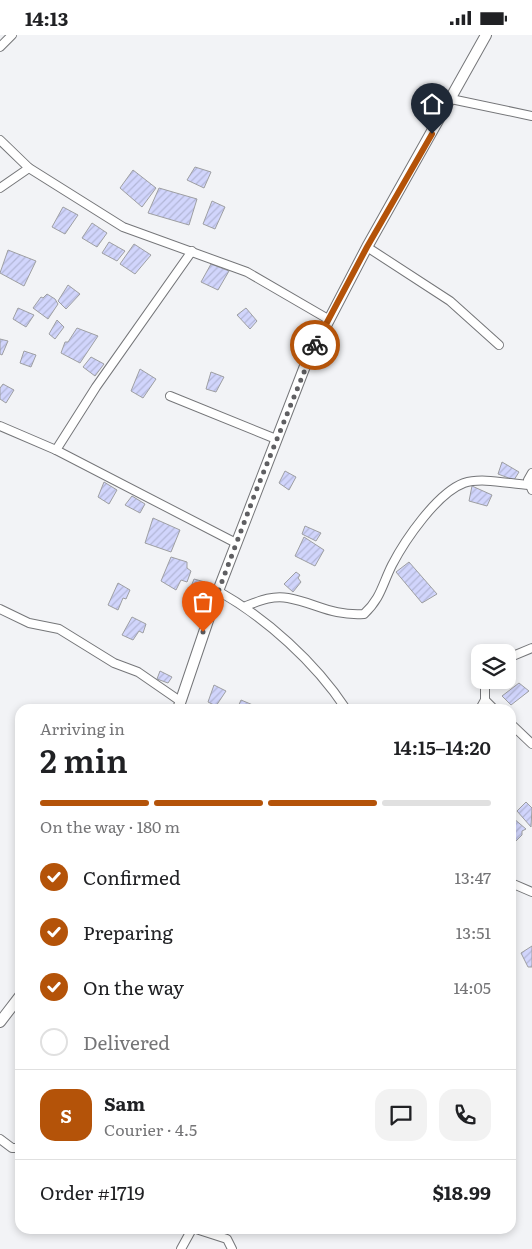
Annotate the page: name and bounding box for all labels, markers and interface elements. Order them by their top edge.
text: 14:13 [25,4,68,32]
pin [411,83,453,134]
icon: home [418,90,446,118]
courier [290,320,340,370]
icon: bike [301,331,329,359]
pin [182,581,224,632]
icon: bag [189,588,217,616]
map controls [471,644,516,689]
button: layers [471,644,516,689]
text: Arriving in [40,716,125,740]
text: 14:15–14:20 [394,733,491,761]
text: 2 min [40,735,128,783]
text: On the way · 180 m [40,814,180,838]
icon: check [40,863,68,891]
text: Confirmed [83,863,181,891]
text: 13:47 [454,865,491,889]
icon: check [40,918,68,946]
text: Preparing [83,918,173,946]
text: 13:51 [456,920,491,944]
icon: check [40,973,68,1001]
text: On the way [83,973,184,1001]
text: 14:05 [454,975,491,999]
text: Delivered [83,1028,170,1056]
text: Sam [104,1089,145,1117]
button: chat [375,1089,427,1141]
button: phone [439,1089,491,1141]
text: S [60,1101,72,1129]
text: Courier · 4.5 [104,1117,197,1141]
text: Order #1719 [40,1178,144,1206]
text: $18.99 [432,1178,491,1206]

